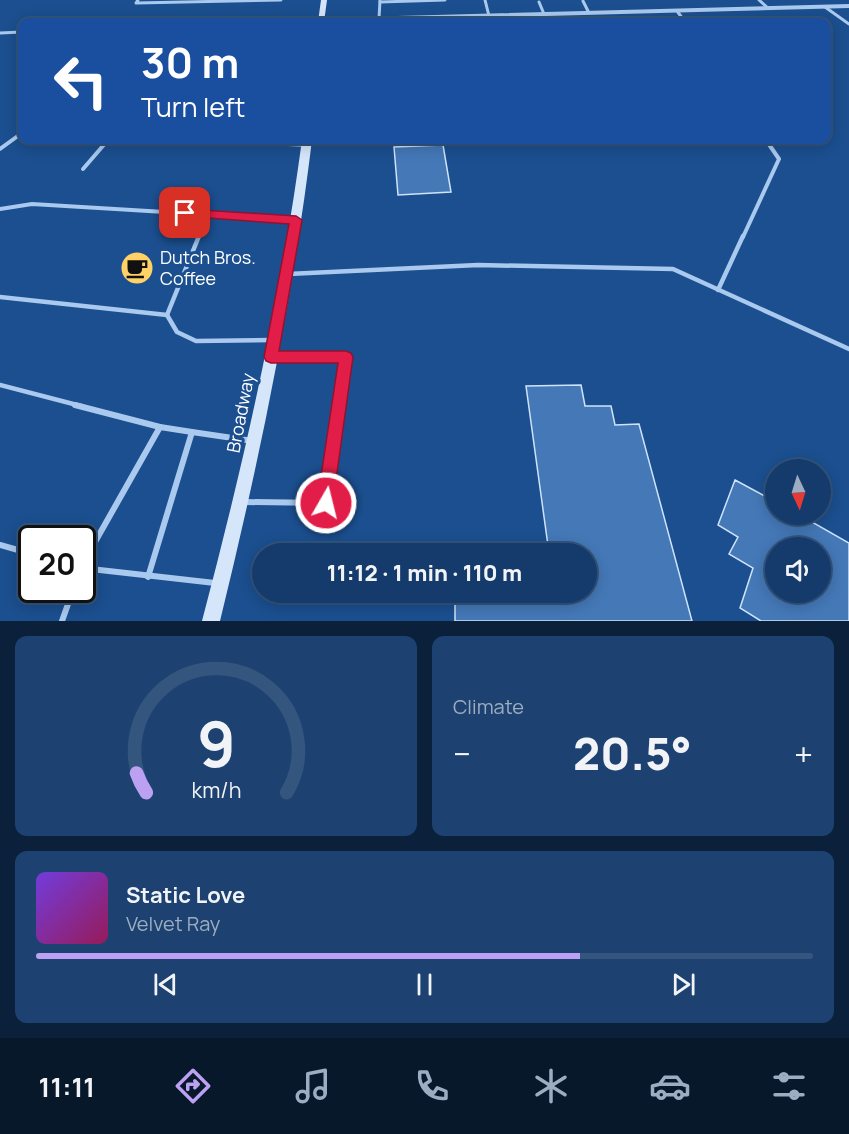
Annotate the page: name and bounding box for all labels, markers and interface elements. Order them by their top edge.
text: 30 m [141,33,239,91]
icon: left [42,42,120,120]
text: Turn left [141,88,245,125]
pin [159,187,210,238]
icon: arrive [168,196,201,229]
place label: Dutch Bros. Coffee [160,245,256,290]
cafe icon: Dutch Bros. Coffee [119,250,155,286]
street label: Broadway [221,370,260,455]
north arrow [765,459,831,525]
map controls [765,459,831,603]
position arrow [294,471,358,535]
speed limit sign: 20 [18,525,96,603]
button: sound [765,537,831,603]
text: 11:12 · 1 min · 110 m [327,558,522,588]
text: Climate [453,693,524,720]
text: 9 [197,700,235,786]
text: 20.5° [573,722,692,784]
text: − [453,731,471,776]
text: + [794,731,813,776]
text: km/h [191,775,241,804]
text: Static Love [126,880,245,910]
text: Velvet Ray [126,910,220,937]
icon: previous [149,968,182,1001]
icon: pause [408,968,441,1001]
icon: next [667,968,700,1001]
icon: directions [172,1065,214,1107]
icon: music [292,1065,334,1107]
icon: phone [411,1065,453,1107]
icon: climate [530,1065,572,1107]
icon: car [649,1065,691,1107]
icon: filters [768,1065,810,1107]
text: 11:11 [39,1068,95,1105]

